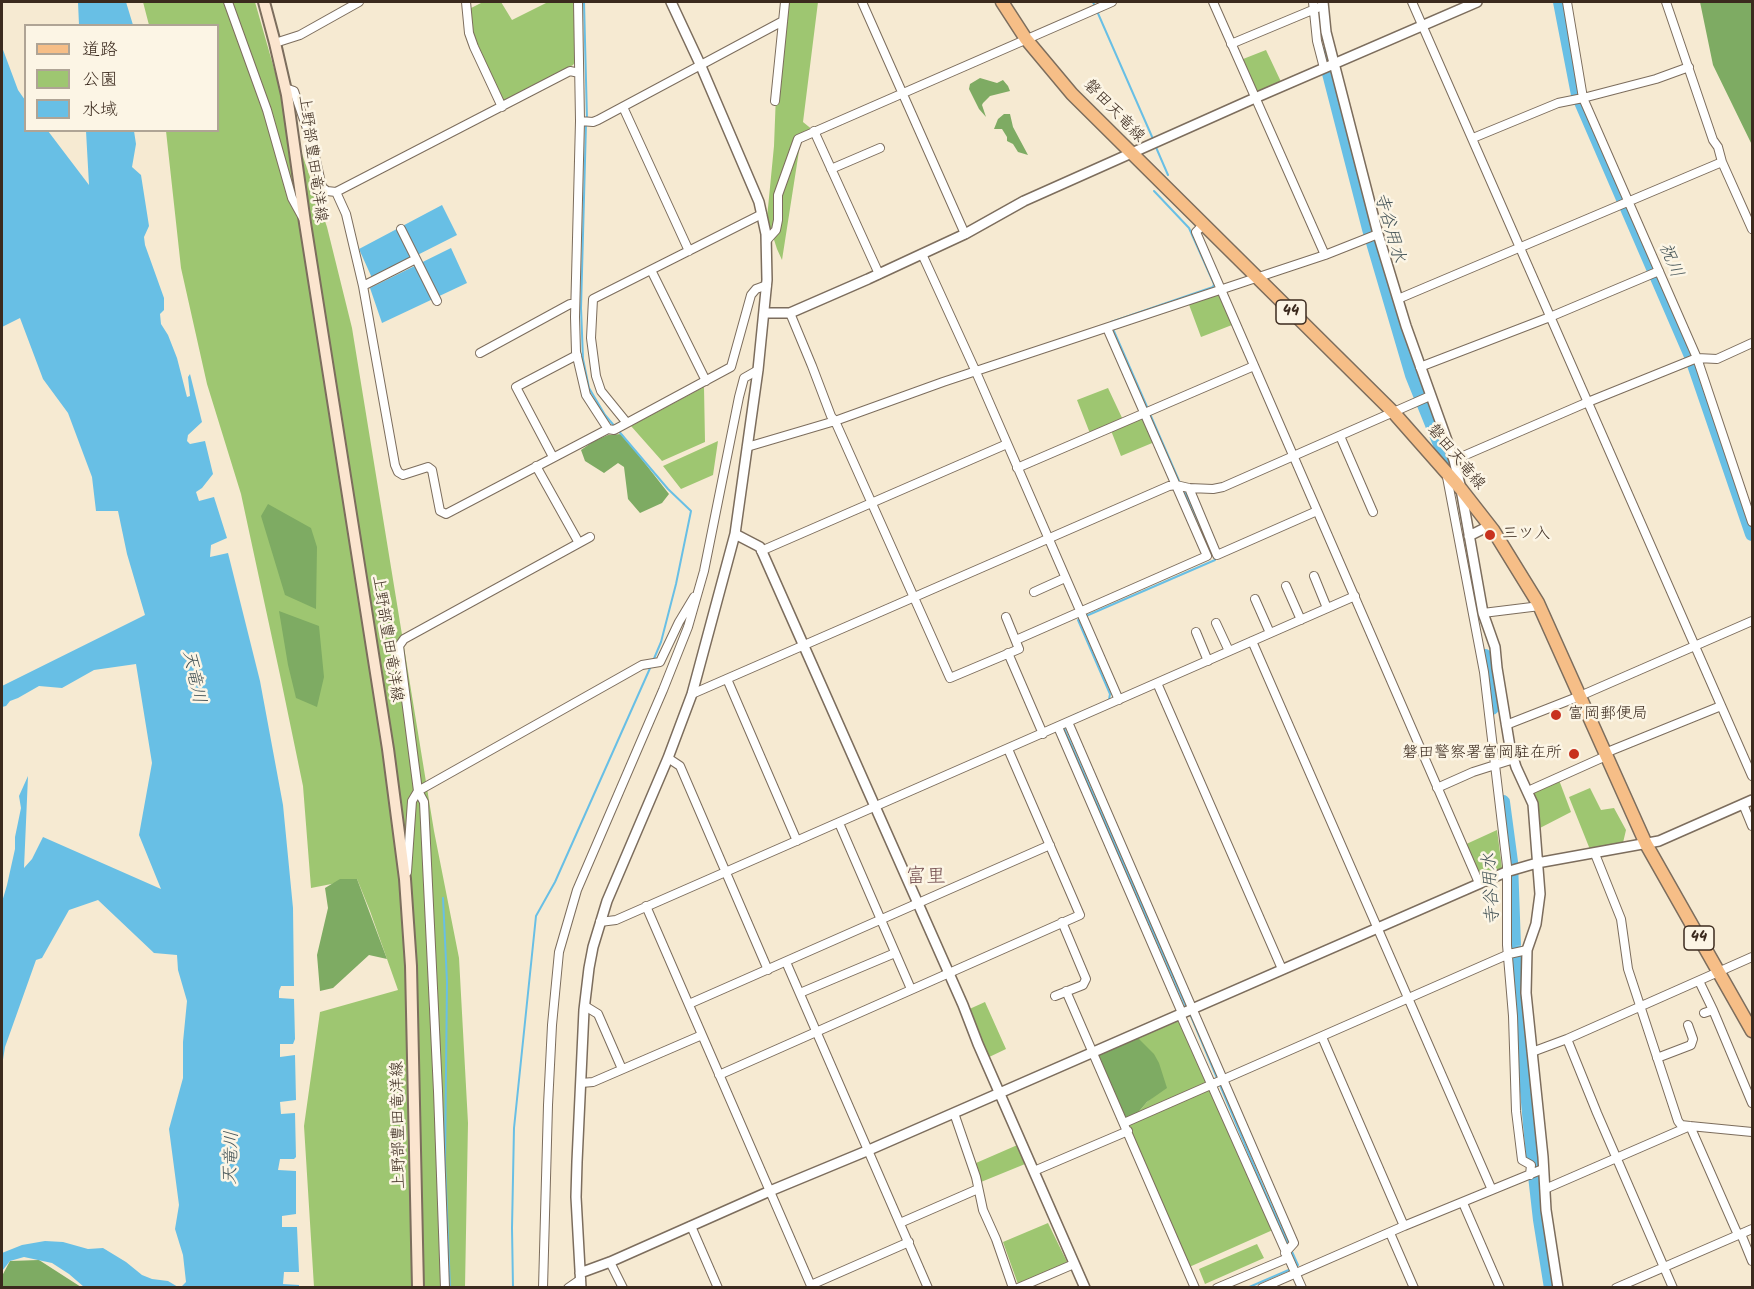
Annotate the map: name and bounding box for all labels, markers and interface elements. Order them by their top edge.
legend [24,24,219,132]
text: 道路 [82,36,118,65]
text: 公園 [82,66,118,95]
street label: 磐田天竜線 [1078,77,1148,147]
street label: 上野部豊田竜洋線 [293,94,329,224]
text: 水域 [82,96,118,125]
water label: 寺谷用水 [1368,190,1408,266]
water label: 祝川 [1652,240,1686,282]
road number: 44 [1276,300,1306,324]
street label: 磐田天竜線 [1422,421,1488,495]
place label: 三ツ入 [1502,525,1550,545]
marker: 三ツ入 [1483,528,1497,542]
street label: 上野部豊田竜洋線 [367,574,405,704]
water label: 天竜川 [176,648,208,706]
place label: 富岡郵便局 [1568,705,1648,725]
marker: 富岡郵便局 [1549,708,1563,722]
place label: 磐田警察署富岡駐在所 [1402,744,1562,764]
marker: 磐田警察署富岡駐在所 [1567,747,1581,761]
water label: 寺谷用水 [1480,852,1506,926]
district label: 富里 [906,867,946,891]
road number: 44 [1684,926,1714,950]
street label: 上野部豊田竜洋線 [389,1061,411,1189]
water label: 天竜川 [221,1131,245,1185]

